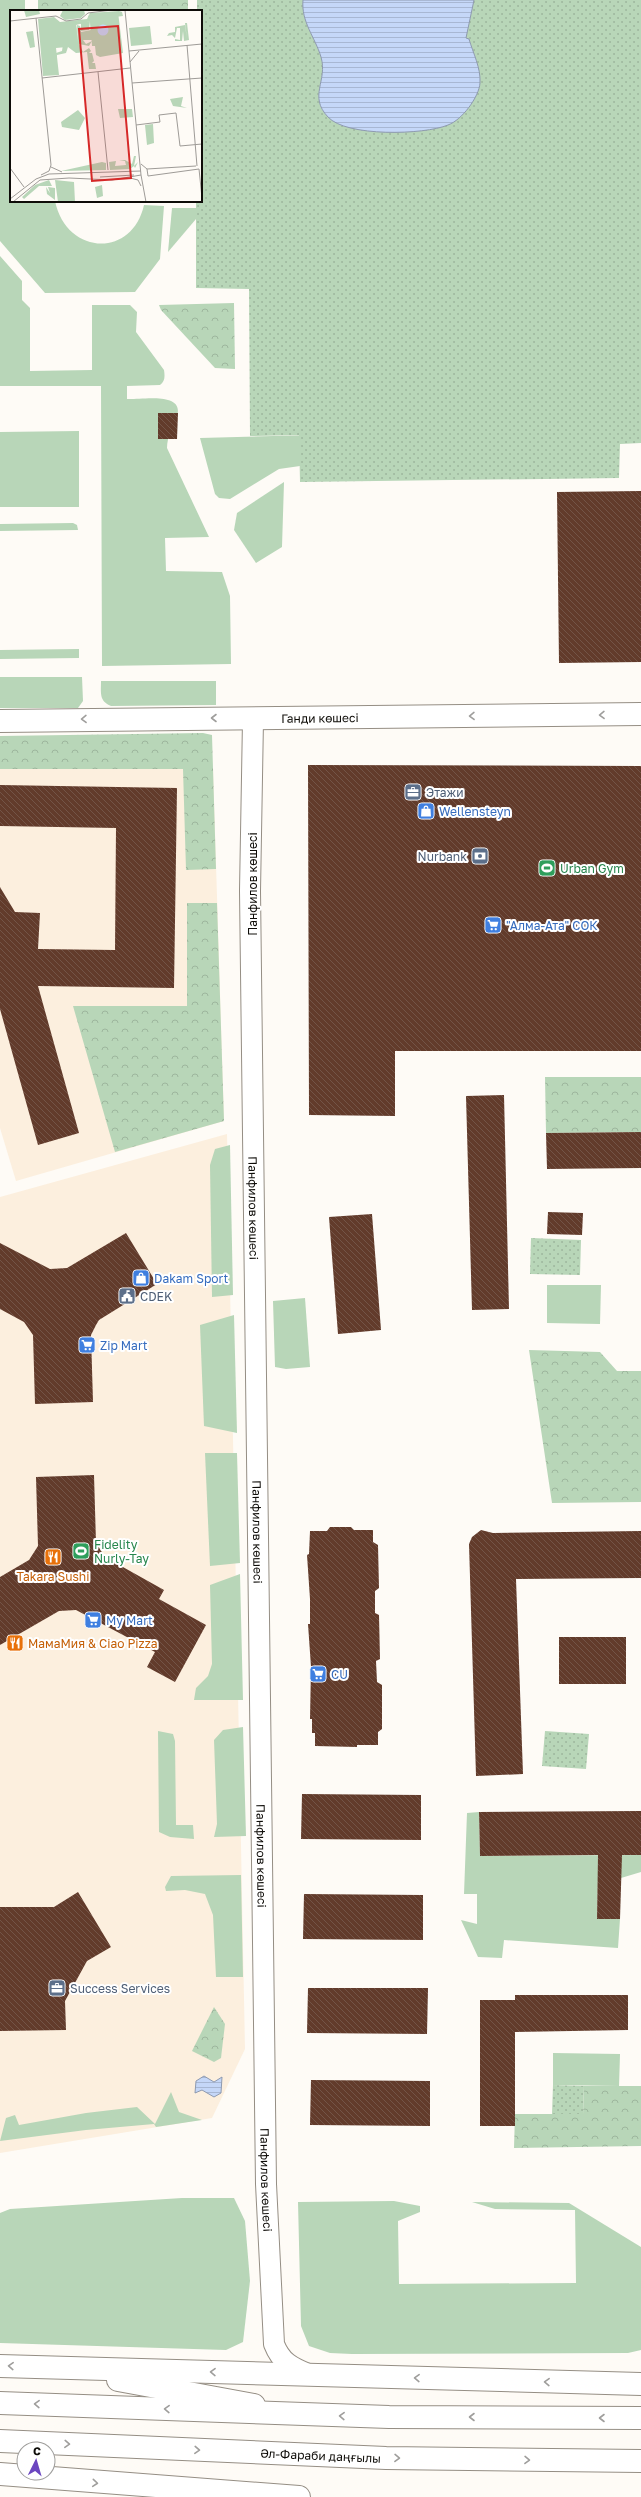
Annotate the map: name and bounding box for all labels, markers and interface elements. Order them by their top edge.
inset map [10,10,202,202]
street label: Ганди көшесі [281,710,359,725]
one-way arrow [599,711,605,719]
one-way arrow [469,712,475,721]
one-way arrow [211,714,217,722]
one-way arrow [81,715,87,723]
office icon: Этажи [403,782,423,802]
place label: Этажи [426,785,464,800]
shop icon: Wellensteyn [416,801,436,821]
place label: Wellensteyn [439,804,511,819]
street label: Панфилов көшесі [245,832,260,936]
bank icon: Nurbank [470,846,490,866]
place label: Nurbank [418,849,467,864]
sports icon: Urban Gym [537,858,557,878]
place label: Urban Gym [560,861,624,876]
supermarket icon: "Алма-Ата" СОК [483,915,503,935]
place label: "Алма-Ата" СОК [506,918,598,933]
street label: Панфилов көшесі [246,1156,262,1260]
shop icon: Dakam Sport [131,1268,151,1288]
place label: Dakam Sport [154,1271,228,1286]
public building icon: CDEK [117,1286,137,1306]
place label: CDEK [140,1289,172,1304]
supermarket icon: Zip Mart [77,1335,97,1355]
place label: Zip Mart [100,1338,148,1353]
street label: Панфилов көшесі [250,1480,266,1584]
place label: Fidelity Nurly-Tay [94,1537,149,1566]
sports icon: Fidelity Nurly-Tay [71,1541,91,1561]
restaurant icon: Takara Sushi [43,1547,63,1567]
place label: Takara Sushi [17,1569,89,1584]
supermarket icon: My Mart [83,1610,103,1630]
place label: My Mart [106,1613,153,1628]
restaurant icon: МамаМия & Ciao Pizza [5,1633,25,1653]
place label: МамаМия & Ciao Pizza [28,1636,158,1651]
supermarket icon: CU [308,1664,328,1684]
place label: CU [331,1667,348,1682]
street label: Панфилов көшесі [254,1804,270,1908]
office icon: Success Services [47,1978,67,1998]
place label: Success Services [70,1981,170,1996]
street label: Панфилов көшесі [258,2128,276,2232]
one-way arrow [8,2362,14,2370]
one-way arrow [210,2368,216,2376]
one-way arrow [414,2373,420,2382]
one-way arrow [544,2377,550,2386]
one-way arrow [34,2400,40,2408]
one-way arrow [164,2405,170,2413]
one-way arrow [339,2412,345,2420]
one-way arrow [469,2413,475,2421]
one-way arrow [599,2414,605,2422]
one-way arrow [64,2440,70,2449]
north arrow [16,2441,56,2481]
text: С [32,2444,42,2457]
street label: Әл-Фараби даңғылы [260,2445,381,2465]
one-way arrow [194,2446,200,2454]
one-way arrow [394,2454,400,2462]
one-way arrow [524,2455,530,2464]
one-way arrow [92,2478,98,2487]

